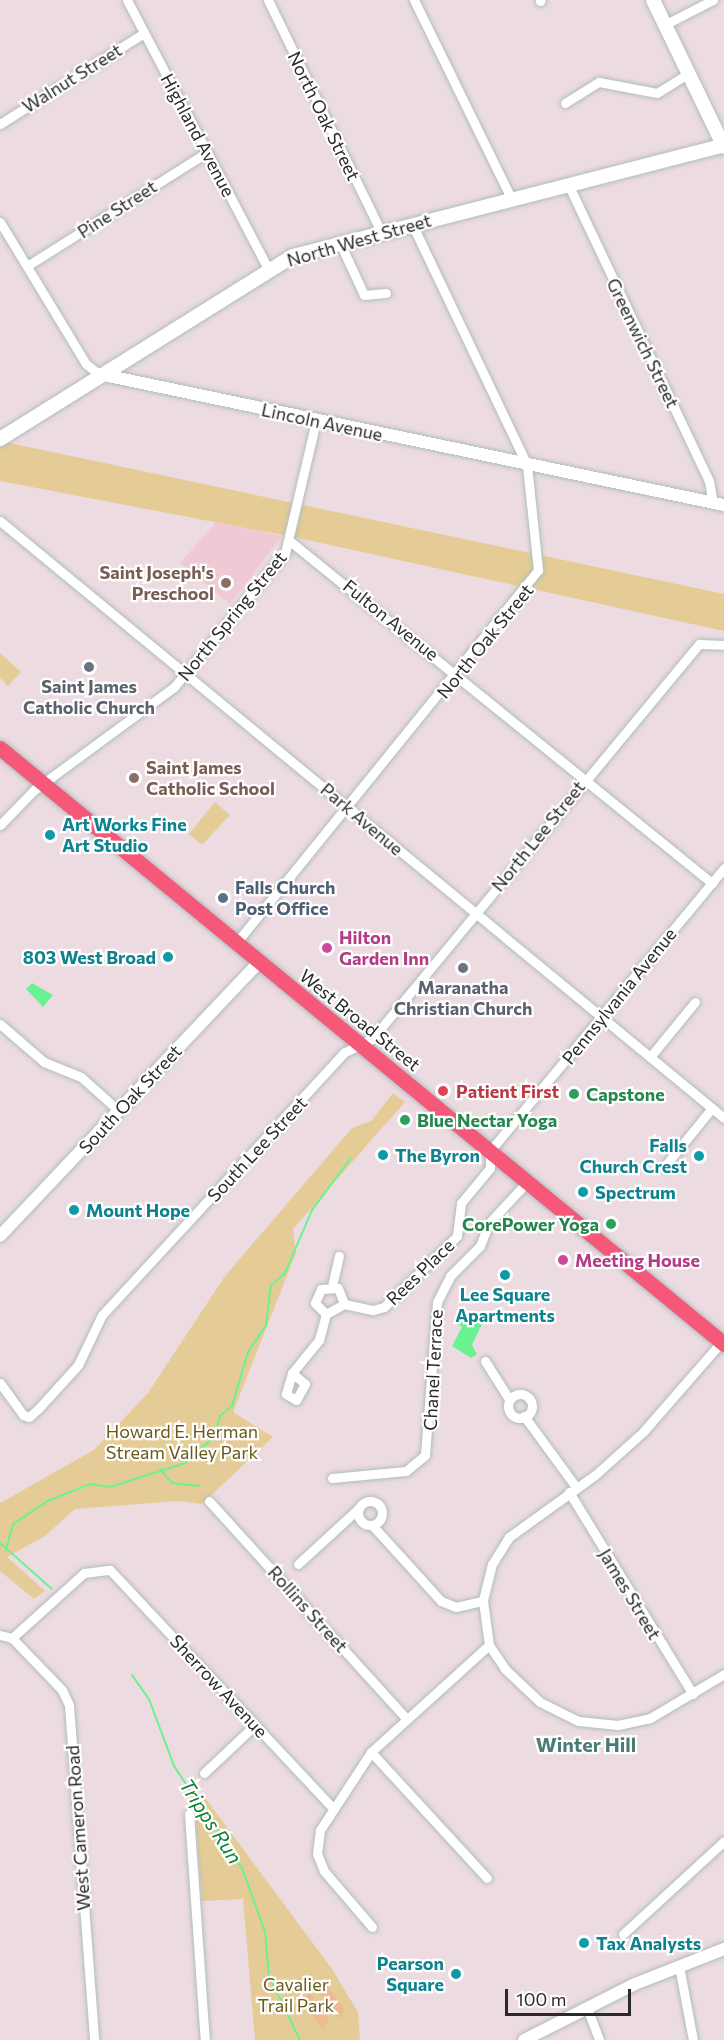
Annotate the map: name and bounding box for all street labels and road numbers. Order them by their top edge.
street label: Walnut Street [18,39,126,117]
street label: North Oak Street [283,48,365,184]
street label: Highland Avenue [156,70,240,200]
street label: Pine Street [73,175,161,243]
street label: North West Street [284,209,434,271]
street label: Greenwich Street [602,275,684,411]
street label: Lincoln Avenue [259,399,385,445]
street label: North Spring Street [173,547,291,685]
street label: Fulton Avenue [339,575,443,665]
street label: North Oak Street [432,579,538,703]
street label: North Lee Street [487,776,589,896]
street label: Park Avenue [316,778,408,860]
street label: Pennsylvania Avenue [557,923,681,1069]
street label: West Broad Street [295,965,425,1075]
street label: South Oak Street [74,1040,186,1158]
street label: South Lee Street [203,1092,311,1206]
street label: Rees Place [382,1234,458,1310]
street label: Chanel Terrace [419,1309,447,1431]
street label: James Street [594,1545,666,1643]
street label: Rollins Street [264,1561,352,1657]
street label: Sherrow Avenue [166,1630,272,1742]
street label: West Cameron Road [61,1744,95,1912]

